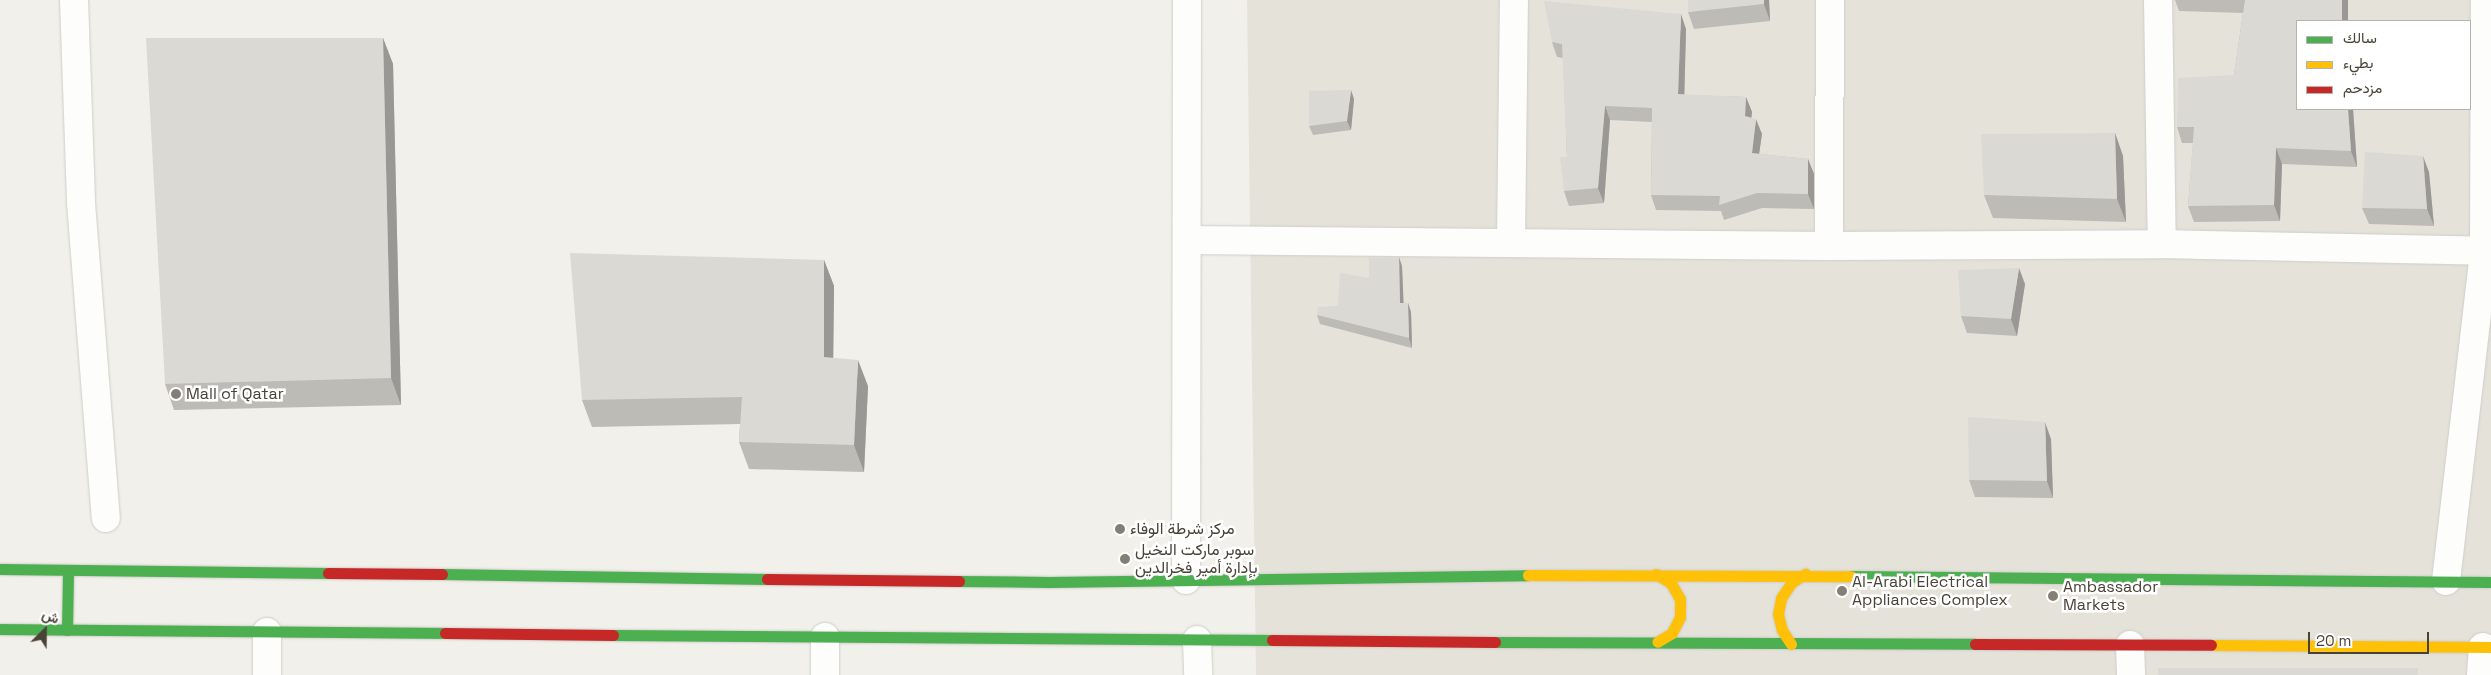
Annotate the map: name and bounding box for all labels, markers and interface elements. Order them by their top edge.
legend [2296,20,2471,110]
text: سالك [2343,28,2377,47]
text: بطيء [2343,53,2373,72]
text: مزدحم [2343,78,2382,97]
place label: Mall of Qatar [186,384,284,404]
marker: Mall of Qatar [170,388,182,400]
place label: مركز شرطة الوفاء [1130,519,1234,539]
marker: مركز شرطة الوفاء [1114,523,1126,535]
place label: سوبر ماركت النخيل بإدارة أمير فخرالدين [1135,540,1257,578]
marker: سوبر ماركت النخيل بإدارة أمير فخرالدين [1119,553,1131,565]
place label: Al-Arabi Electrical Appliances Complex [1852,572,2008,610]
place label: Ambassador Markets [2063,577,2158,615]
marker: Al-Arabi Electrical Appliances Complex [1836,585,1848,597]
marker: Ambassador Markets [2047,590,2059,602]
north arrow [20,605,70,655]
text: ش [40,605,62,628]
scale bar [2311,622,2432,654]
text: 20 m [2316,631,2351,650]

